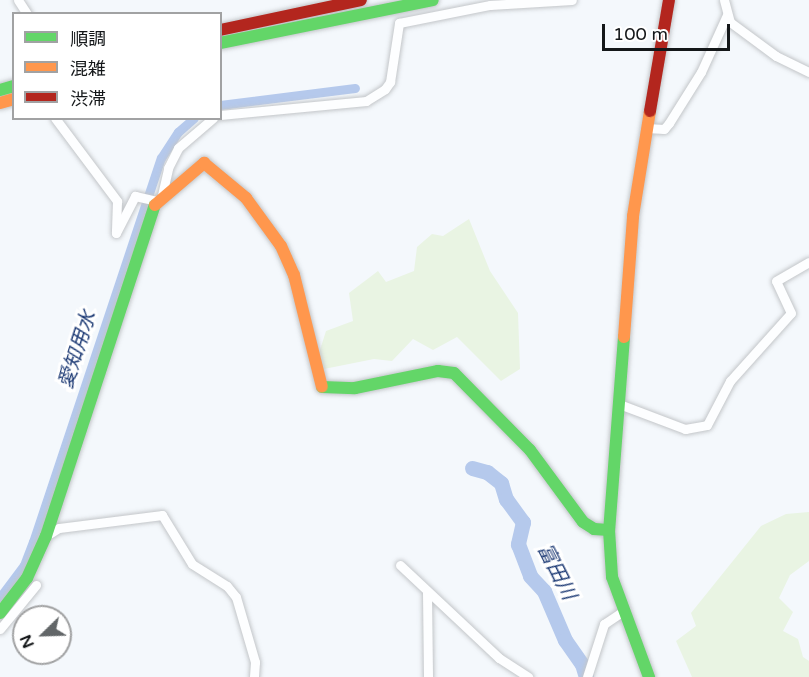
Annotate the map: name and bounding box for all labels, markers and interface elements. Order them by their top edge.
legend [12,12,222,120]
scale bar [605,12,732,50]
text: 100 m [613,23,668,45]
text: 順調 [70,28,106,50]
text: 混雑 [70,58,106,80]
text: 渋滞 [70,88,106,110]
water label: 愛知用水 [54,308,102,392]
water label: 富田川 [532,540,580,604]
north arrow [12,605,72,665]
text: N [16,631,39,651]

